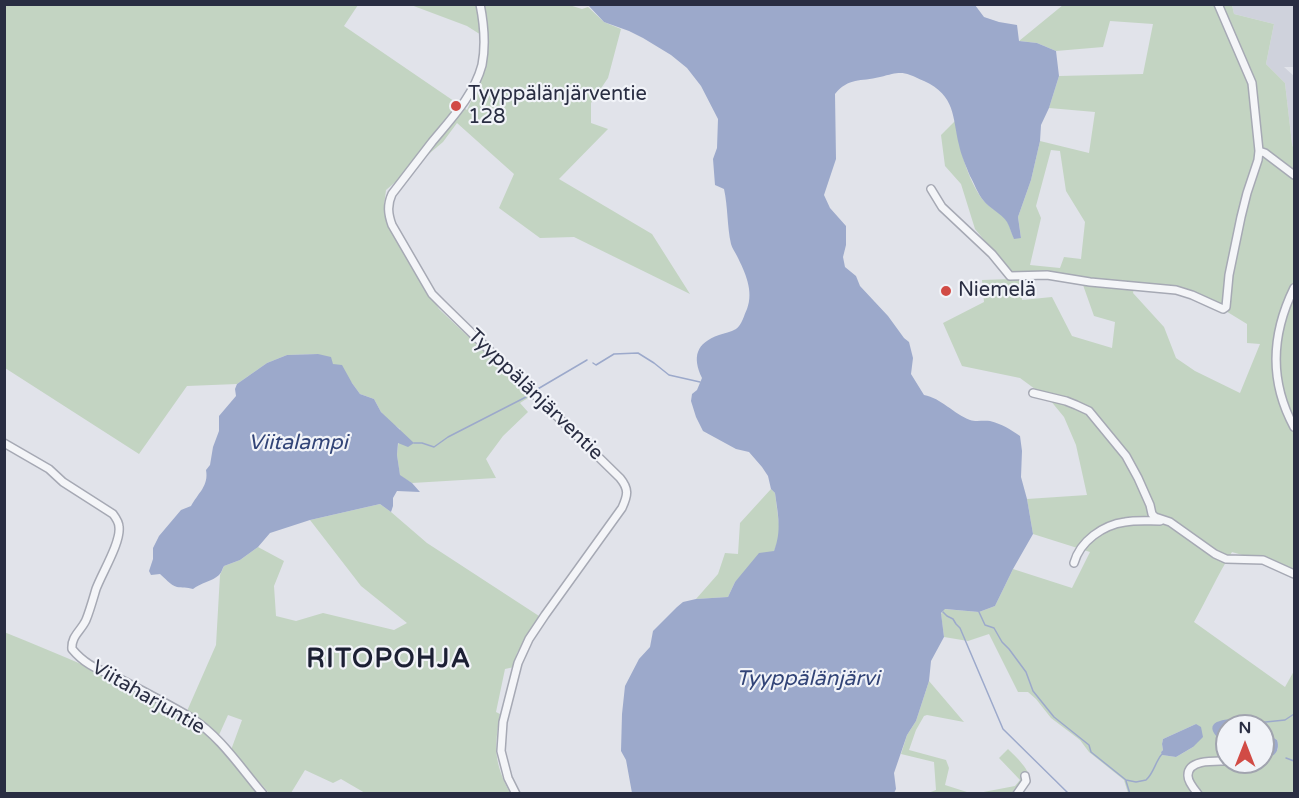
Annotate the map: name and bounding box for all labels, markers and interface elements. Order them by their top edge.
place label: Tyyppälänjärventie 128 [468,83,647,130]
marker: Tyyppälänjärventie 128 [449,99,463,113]
place label: Niemelä [958,279,1036,303]
marker: Niemelä [939,284,953,298]
street label: Tyyppälänjärventie [462,324,608,466]
water label: Viitalampi [248,430,348,456]
district label: RITOPOHJA [306,644,472,676]
street label: Viitaharjuntie [87,656,209,740]
water label: Tyyppälänjärvi [736,666,880,692]
north arrow [1215,714,1275,774]
text: N [1239,718,1251,738]

